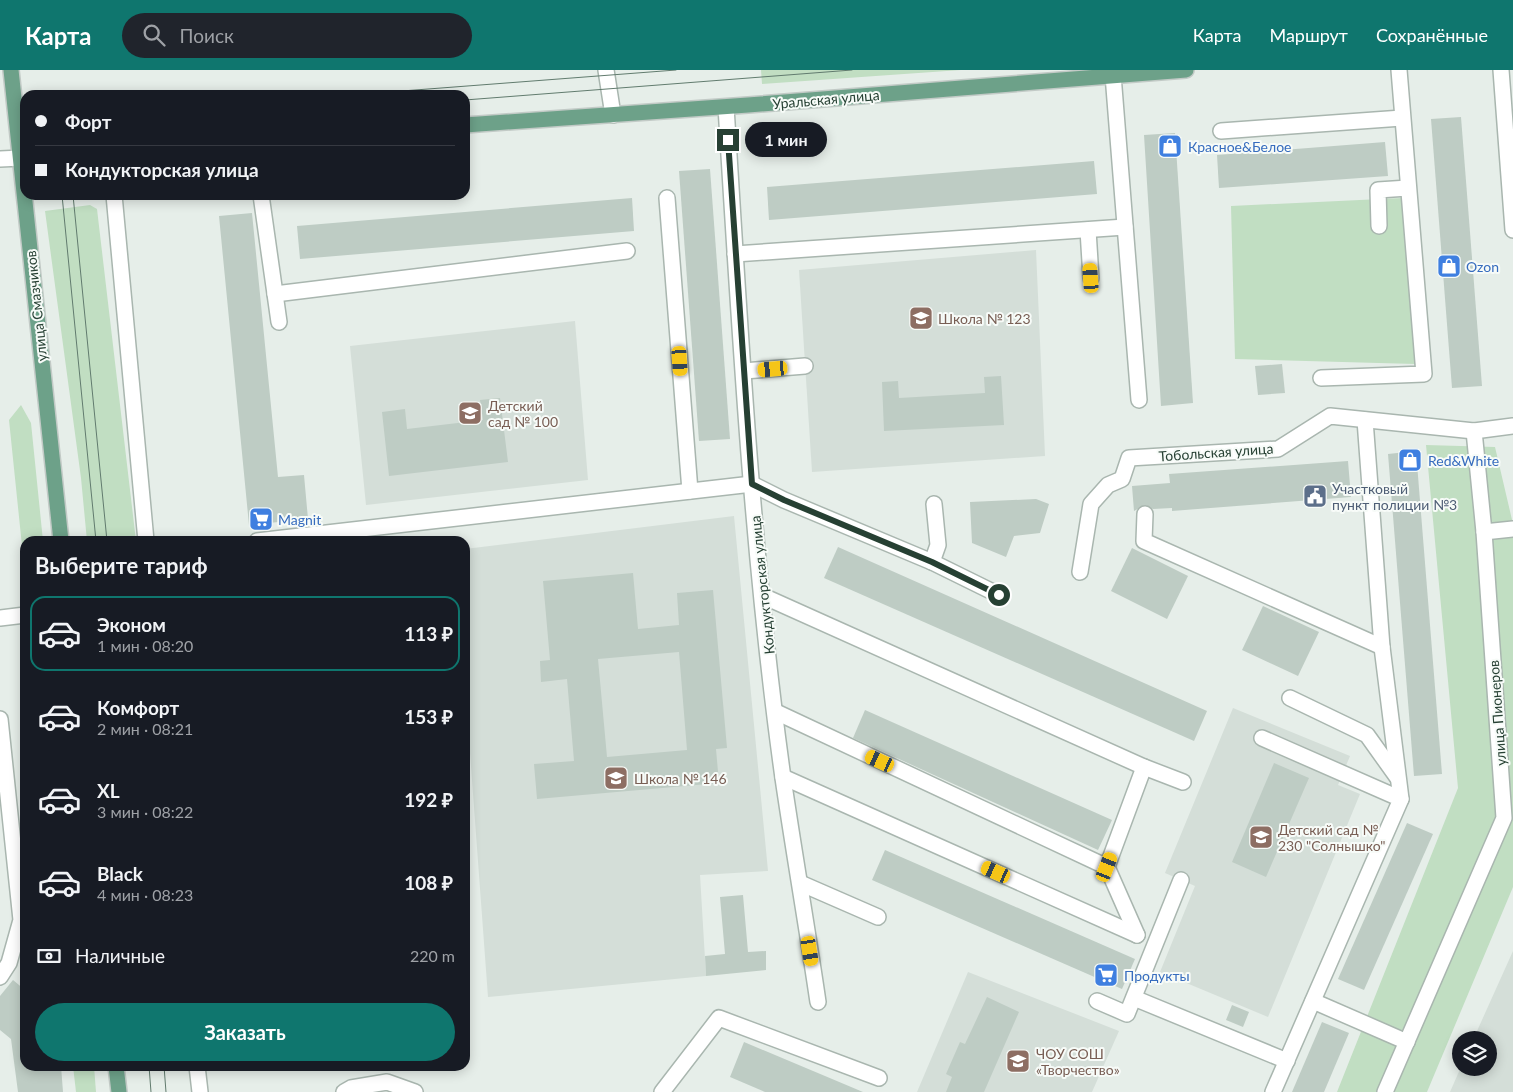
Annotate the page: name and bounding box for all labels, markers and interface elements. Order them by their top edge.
search box [122,13,472,58]
text: Карта [25,21,92,50]
icon: search [140,21,168,49]
text: Поиск [180,24,234,47]
text: Карта [1193,24,1241,46]
text: Маршрут [1269,24,1348,46]
text: Сохранённые [1376,24,1488,46]
street label: Уральская улица [772,86,880,112]
text: Форт [65,110,111,133]
callout: 1 мин [746,122,828,158]
route end [717,129,739,151]
text: 1 мин [764,130,808,149]
shop icon: Красное&Белое [1157,133,1183,159]
place label: Красное&Белое [1188,138,1292,155]
text: Кондукторская улица [65,158,259,181]
street label: улица Смазчиков [22,250,50,362]
shop icon: Ozon [1436,253,1462,279]
place label: Ozon [1466,258,1499,275]
car [1082,263,1099,293]
school or university icon: Школа № 123 [908,305,934,331]
place label: Школа № 123 [938,310,1031,327]
car [671,346,688,376]
car [757,360,788,378]
place label: Детский сад № 100 [488,397,558,430]
school or university icon: Детский сад № 100 [457,400,483,426]
street label: Тобольская улица [1158,440,1274,464]
shop icon: Red&White [1397,447,1423,473]
place label: Red&White [1428,452,1499,469]
place label: Участковый пункт полиции №3 [1332,480,1457,513]
public building icon: Участковый пункт полиции №3 [1302,483,1328,509]
supermarket icon: Magnit [248,506,274,532]
place label: Magnit [278,511,321,528]
street label: Кондукторская улица [746,515,778,655]
text: Выберите тариф [35,552,208,579]
route start [988,584,1010,606]
icon: car [37,611,82,656]
text: Эконом [97,613,166,636]
text: 113 ₽ [404,622,453,645]
text: 1 мин · 08:20 [97,636,193,655]
street label: улица Пионеров [1485,659,1509,766]
icon: car [37,694,82,739]
text: Комфорт [97,696,179,719]
text: 153 ₽ [404,705,453,728]
text: 2 мин · 08:21 [97,719,193,738]
car [863,748,896,774]
school or university icon: Школа № 146 [603,765,629,791]
place label: Школа № 146 [634,770,727,787]
icon: car [37,777,82,822]
text: XL [97,779,120,802]
text: 192 ₽ [404,788,453,811]
text: 3 мин · 08:22 [97,802,193,821]
place label: Детский сад № 230 "Солнышко" [1278,821,1386,854]
school or university icon: Детский сад № 230 "Солнышко" [1248,824,1274,850]
car [1094,850,1119,884]
car [979,859,1012,885]
icon: car [37,860,82,905]
text: Black [97,862,143,885]
text: 108 ₽ [404,871,453,894]
text: 4 мин · 08:23 [97,885,193,904]
car [800,935,819,967]
icon: cash [35,942,63,970]
text: Наличные [75,944,165,967]
text: 220 m [410,946,455,965]
supermarket icon: Продукты [1093,962,1119,988]
place label: Продукты [1124,967,1190,984]
button: Заказать [35,1003,455,1061]
map controls [1452,1031,1497,1076]
button: layers [1452,1031,1497,1076]
place label: ЧОУ СОШ «Творчество» [1036,1045,1120,1078]
school or university icon: ЧОУ СОШ «Творчество» [1005,1048,1031,1074]

